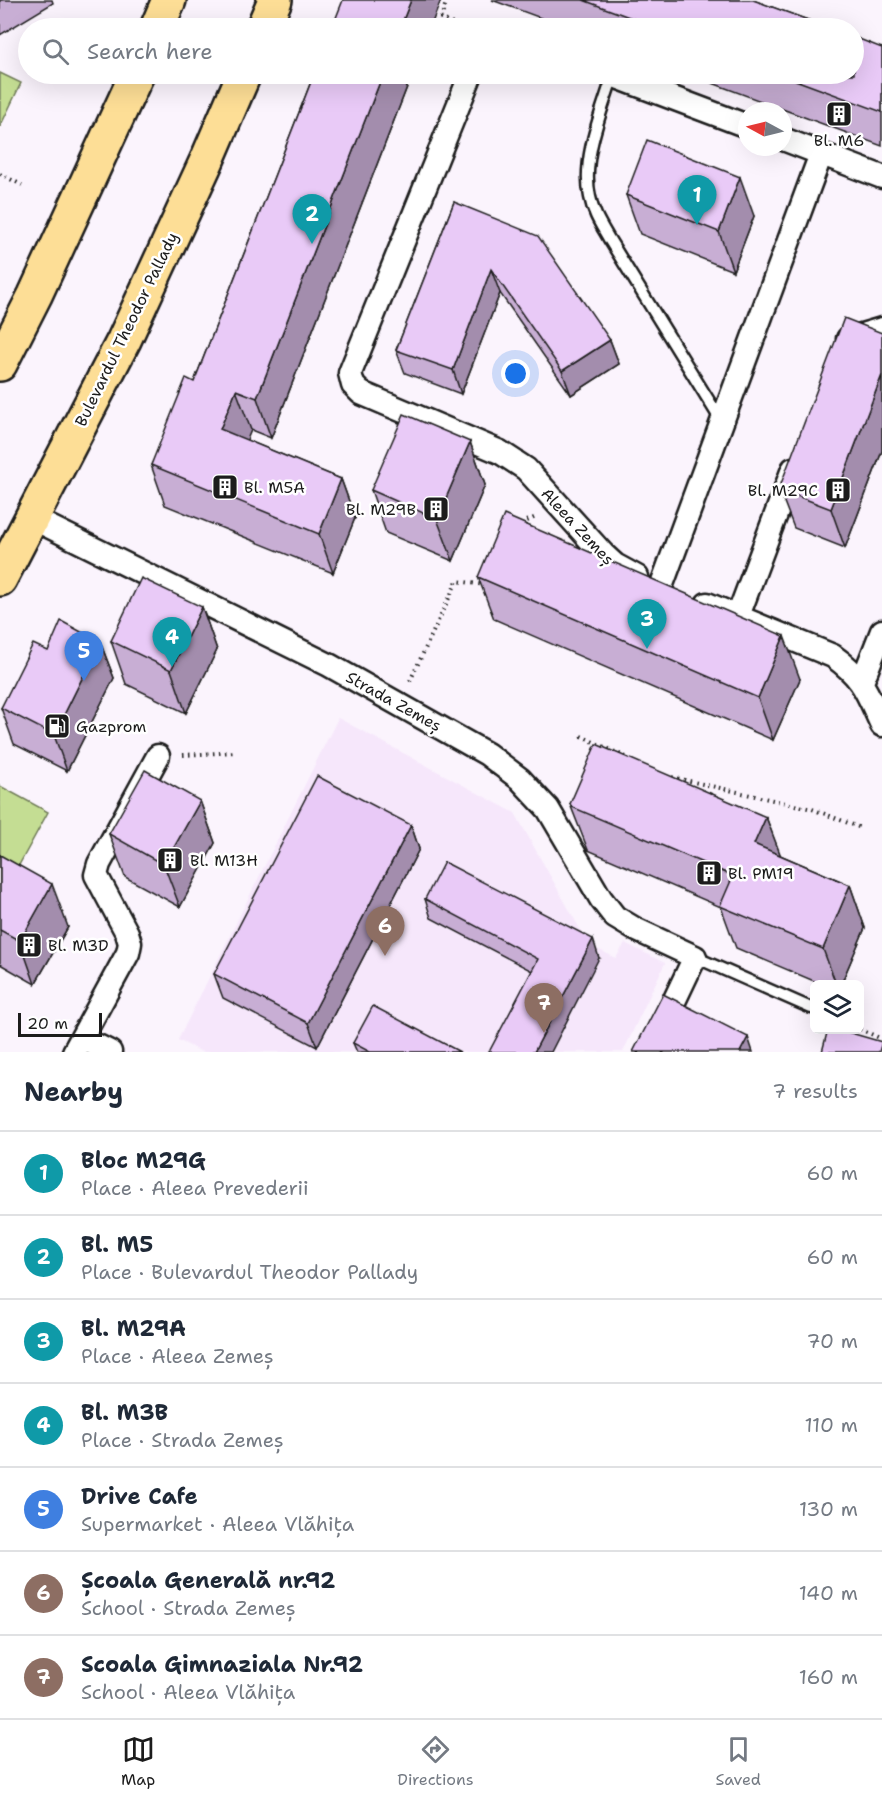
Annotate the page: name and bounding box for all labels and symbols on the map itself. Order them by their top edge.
building icon: Bl. M6 [824,99,854,129]
north arrow [738,102,792,156]
place label: Bl. M6 [814,130,864,151]
pin: 1 [678,176,716,225]
pin: 2 [292,194,332,244]
street label: Bulevardul Theodor Pallady [70,229,183,430]
your location [501,359,530,388]
building icon: Bl. M5A [210,472,240,502]
building icon: Bl. M29C [823,475,853,505]
place label: Bl. M5A [244,477,305,498]
place label: Bl. M29C [748,480,818,501]
street label: Aleea Zemeș [536,483,619,570]
building icon: Bl. M29B [421,494,451,524]
place label: Bl. M29B [346,499,416,520]
pin: 3 [628,600,666,649]
pin: 4 [152,618,192,667]
pin: 5 [64,632,104,681]
street label: Strada Zemeș [342,667,445,737]
fuel station icon: Gazprom [42,711,72,741]
place label: Gazprom [76,716,147,737]
building icon: Bl. M13H [155,845,185,875]
place label: Bl. M13H [190,850,258,871]
building icon: Bl. PM19 [694,858,724,888]
place label: Bl. PM19 [728,863,794,884]
pin: 6 [366,906,404,956]
building icon: Bl. M3D [14,930,44,960]
place label: Bl. M3D [48,935,109,956]
pin: 7 [524,984,564,1033]
scale bar [18,1010,102,1038]

